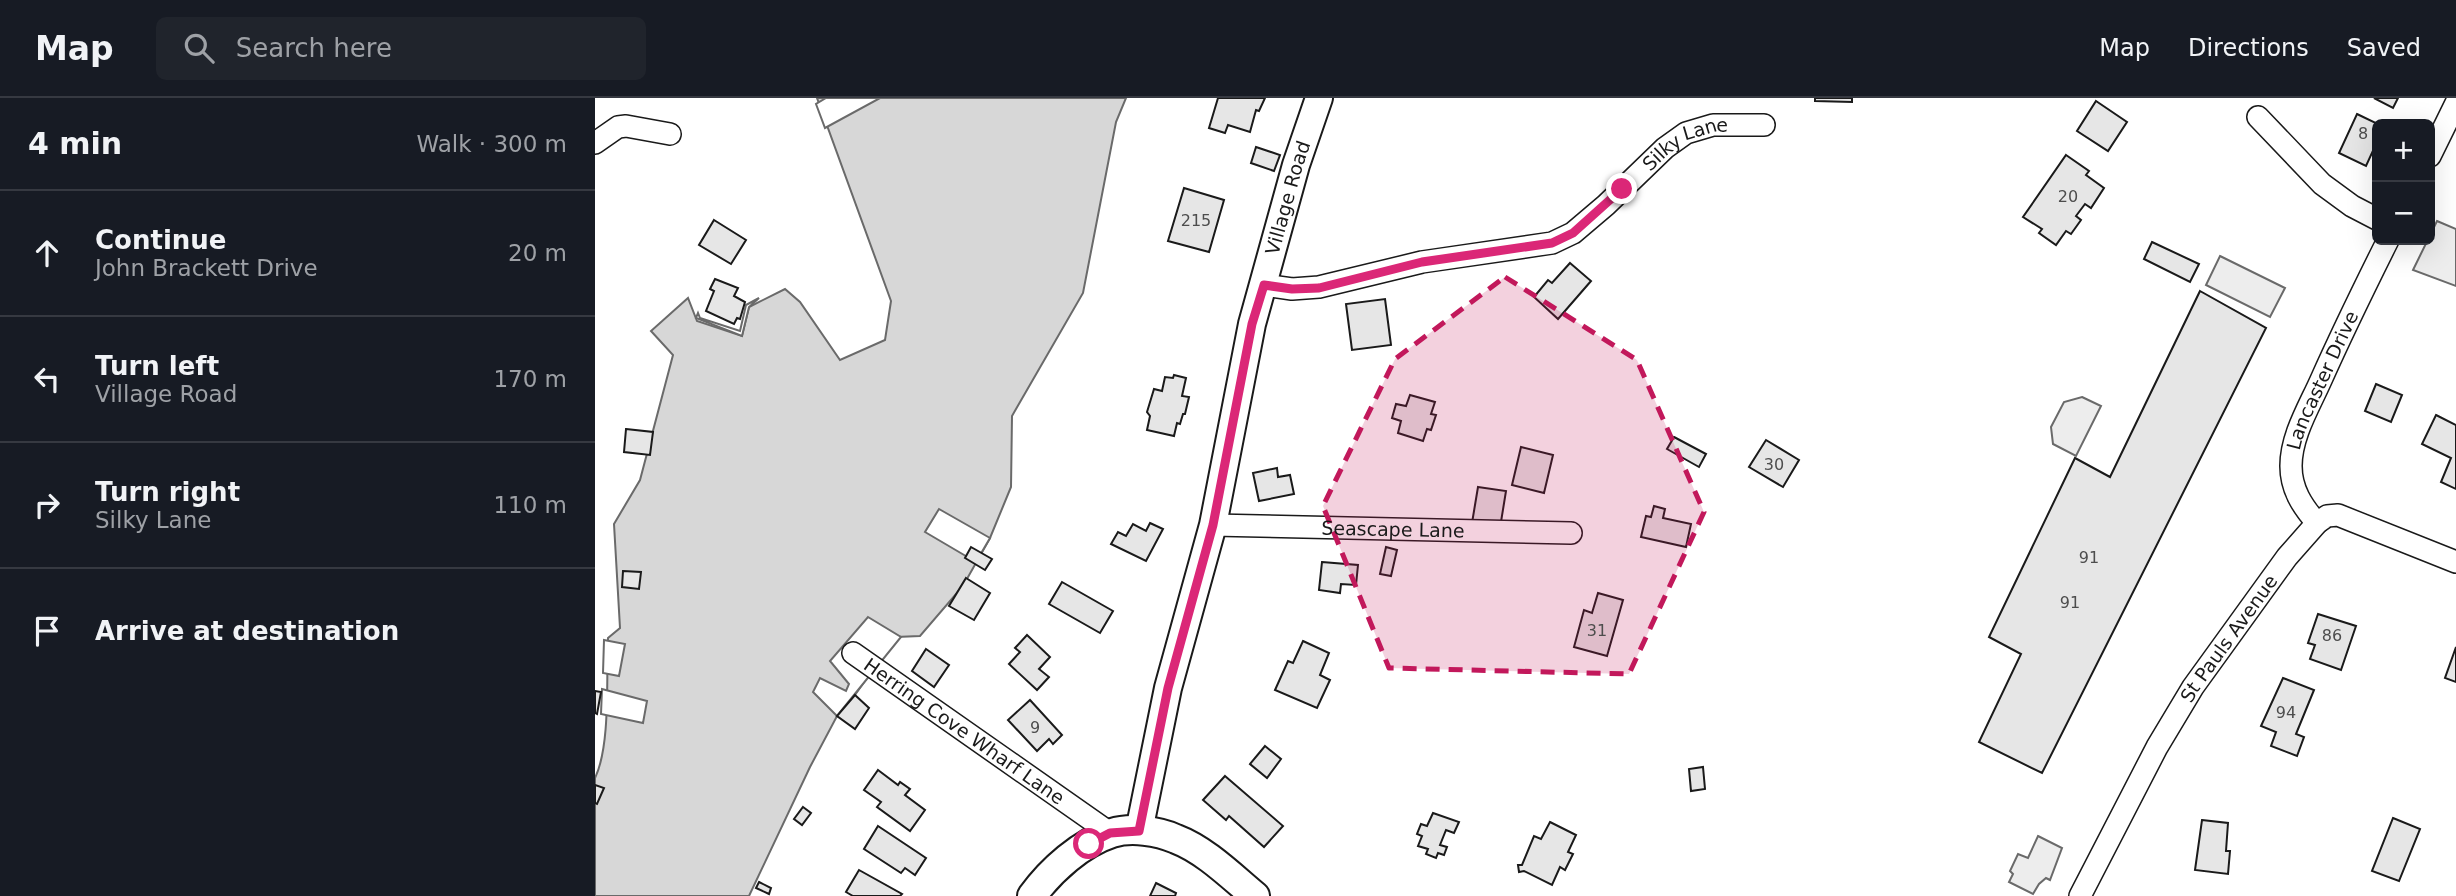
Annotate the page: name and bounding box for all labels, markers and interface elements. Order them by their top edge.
search box [156,17,646,80]
text: Map [35,29,114,68]
icon: search [180,29,218,67]
text: Search here [236,33,392,63]
text: Map [2099,34,2150,62]
text: Directions [2188,34,2309,62]
text: Saved [2347,34,2421,62]
street label: Silky Lane [1638,114,1728,175]
map controls [2372,119,2435,245]
button: + [2372,119,2435,182]
house number: 8 [2358,124,2368,143]
text: 4 min [28,126,122,161]
text: Walk · 300 m [416,131,567,157]
street label: Village Road [1261,138,1315,257]
route end [1606,173,1637,204]
button: − [2372,182,2435,245]
house number: 20 [2058,187,2078,206]
house number: 215 [1181,211,1211,230]
text: Continue [95,225,226,255]
icon: ahead [28,234,66,272]
text: 20 m [508,240,567,266]
text: John Brackett Drive [95,255,318,281]
street label: Lancaster Drive [2282,307,2363,452]
text: Turn left [95,351,219,381]
icon: left [28,360,66,398]
text: 170 m [493,366,567,392]
text: Village Road [95,381,237,407]
house number: 30 [1764,455,1784,474]
text: Turn right [95,477,240,507]
icon: right [28,486,66,524]
text: 110 m [493,492,567,518]
text: Silky Lane [95,507,211,533]
street label: Seascape Lane [1321,516,1465,542]
house number: 91 [2079,548,2099,567]
street label: St Pauls Avenue [2176,570,2282,706]
house number: 91 [2060,593,2080,612]
icon: arrive [28,612,66,650]
text: Arrive at destination [95,616,399,646]
house number: 31 [1587,621,1607,640]
house number: 86 [2322,626,2342,645]
street label: Herring Cove Wharf Lane [860,653,1069,809]
house number: 94 [2276,703,2296,722]
house number: 9 [1030,718,1040,737]
route start [1073,828,1104,859]

